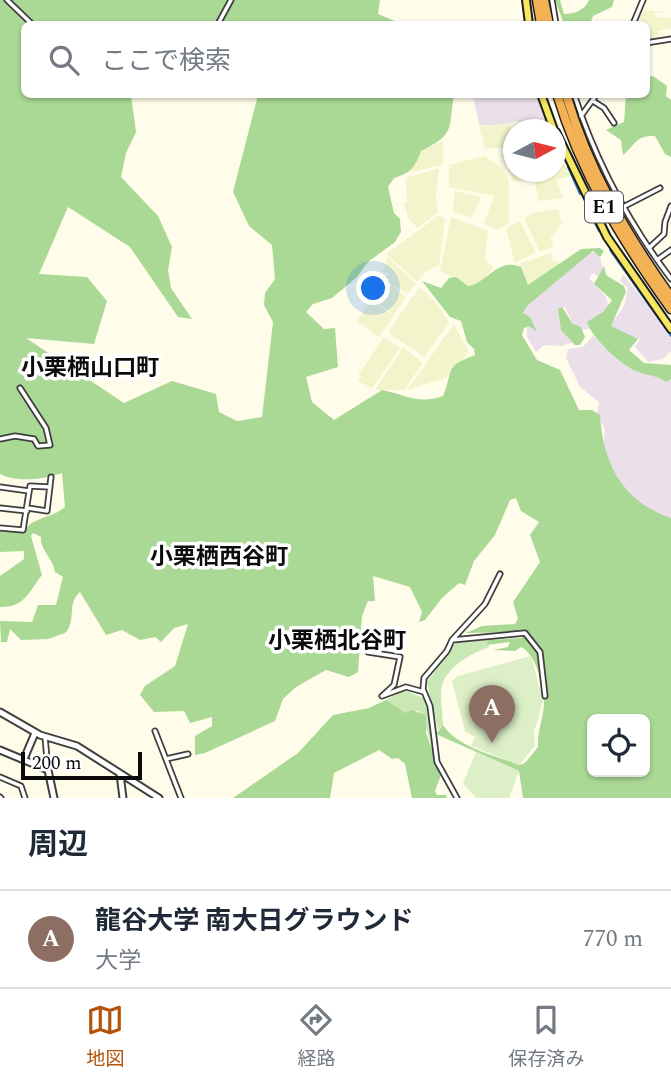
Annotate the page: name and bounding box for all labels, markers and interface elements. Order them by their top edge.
search box [21,21,650,98]
icon: search [45,41,83,79]
text: ここで検索 [101,41,231,81]
north arrow [503,119,566,182]
road number: E1 [585,192,623,223]
your location [356,271,390,305]
district label: 小栗栖山口町 [21,351,159,386]
district label: 小栗栖西谷町 [150,540,288,575]
district label: 小栗栖北谷町 [268,624,406,659]
pin: A [469,685,515,743]
map controls [587,714,650,777]
button: locate [587,714,650,777]
scale bar [21,749,142,781]
text: 200 m [32,749,82,778]
text: 周辺 [28,822,88,868]
text: 龍谷大学 南大日グラウンド [95,901,414,941]
text: A [42,922,60,957]
text: 770 m [583,922,643,957]
text: 大学 [95,944,141,979]
tab: 地図 [86,1001,125,1074]
tab: 経路 [297,1001,336,1074]
tab: 保存済み [508,1001,585,1074]

